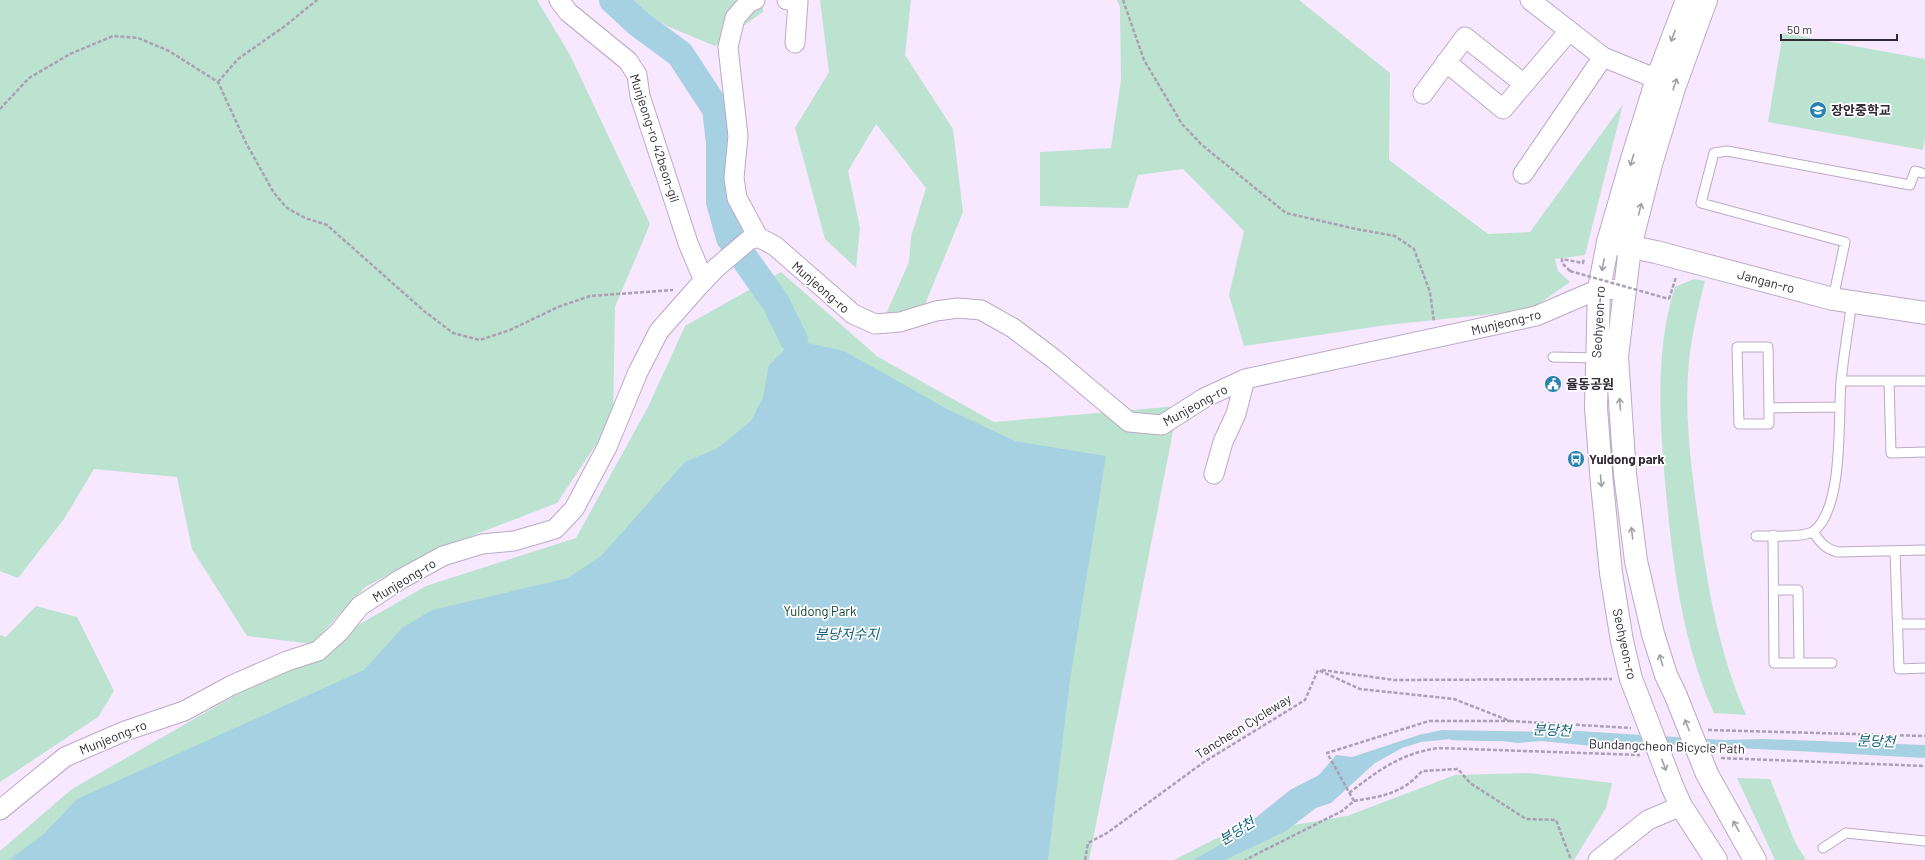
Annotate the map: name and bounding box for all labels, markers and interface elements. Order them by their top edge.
scale bar [1781,16,1897,42]
text: 50 m [1787,22,1812,36]
one-way arrow [1669,30,1677,42]
street label: Munjeong-ro 42beon-gil [627,72,683,204]
one-way arrow [1672,79,1680,91]
school or university icon: 장안중학교 [1808,100,1828,120]
place label: 장안중학교 [1831,102,1891,118]
one-way arrow [1628,153,1635,166]
one-way arrow [1636,203,1644,216]
street label: Munjeong-ro [789,258,853,316]
one-way arrow [1599,258,1607,271]
street label: Jangan-ro [1736,266,1796,296]
street label: Seohyeon-ro [1588,286,1608,358]
street label: Munjeong-ro [1469,306,1543,338]
public building icon: 율동공원 [1543,374,1563,394]
place label: 율동공원 [1566,376,1614,392]
street label: Munjeong-ro [1160,381,1230,429]
one-way arrow [1617,398,1624,411]
bus stop icon: Yuldong park [1566,449,1586,469]
place label: Yuldong park [1589,451,1664,467]
one-way arrow [1598,474,1605,487]
one-way arrow [1629,527,1636,540]
street label: Munjeong-ro [369,555,439,605]
park label: Yuldong Park [783,603,857,619]
street label: Seohyeon-ro [1610,607,1640,681]
water label: 분당저수지 [815,625,880,642]
one-way arrow [1657,654,1664,667]
street label: Tancheon Cycleway [1192,690,1294,762]
street label: Munjeong-ro [77,716,149,758]
water label: 분당천 [1532,720,1573,739]
one-way arrow [1683,720,1691,732]
water label: 분당천 [1856,731,1897,750]
street label: Bundangcheon Bicycle Path [1589,735,1745,757]
one-way arrow [1660,758,1668,770]
water label: 분당천 [1216,813,1259,848]
one-way arrow [1732,820,1740,832]

